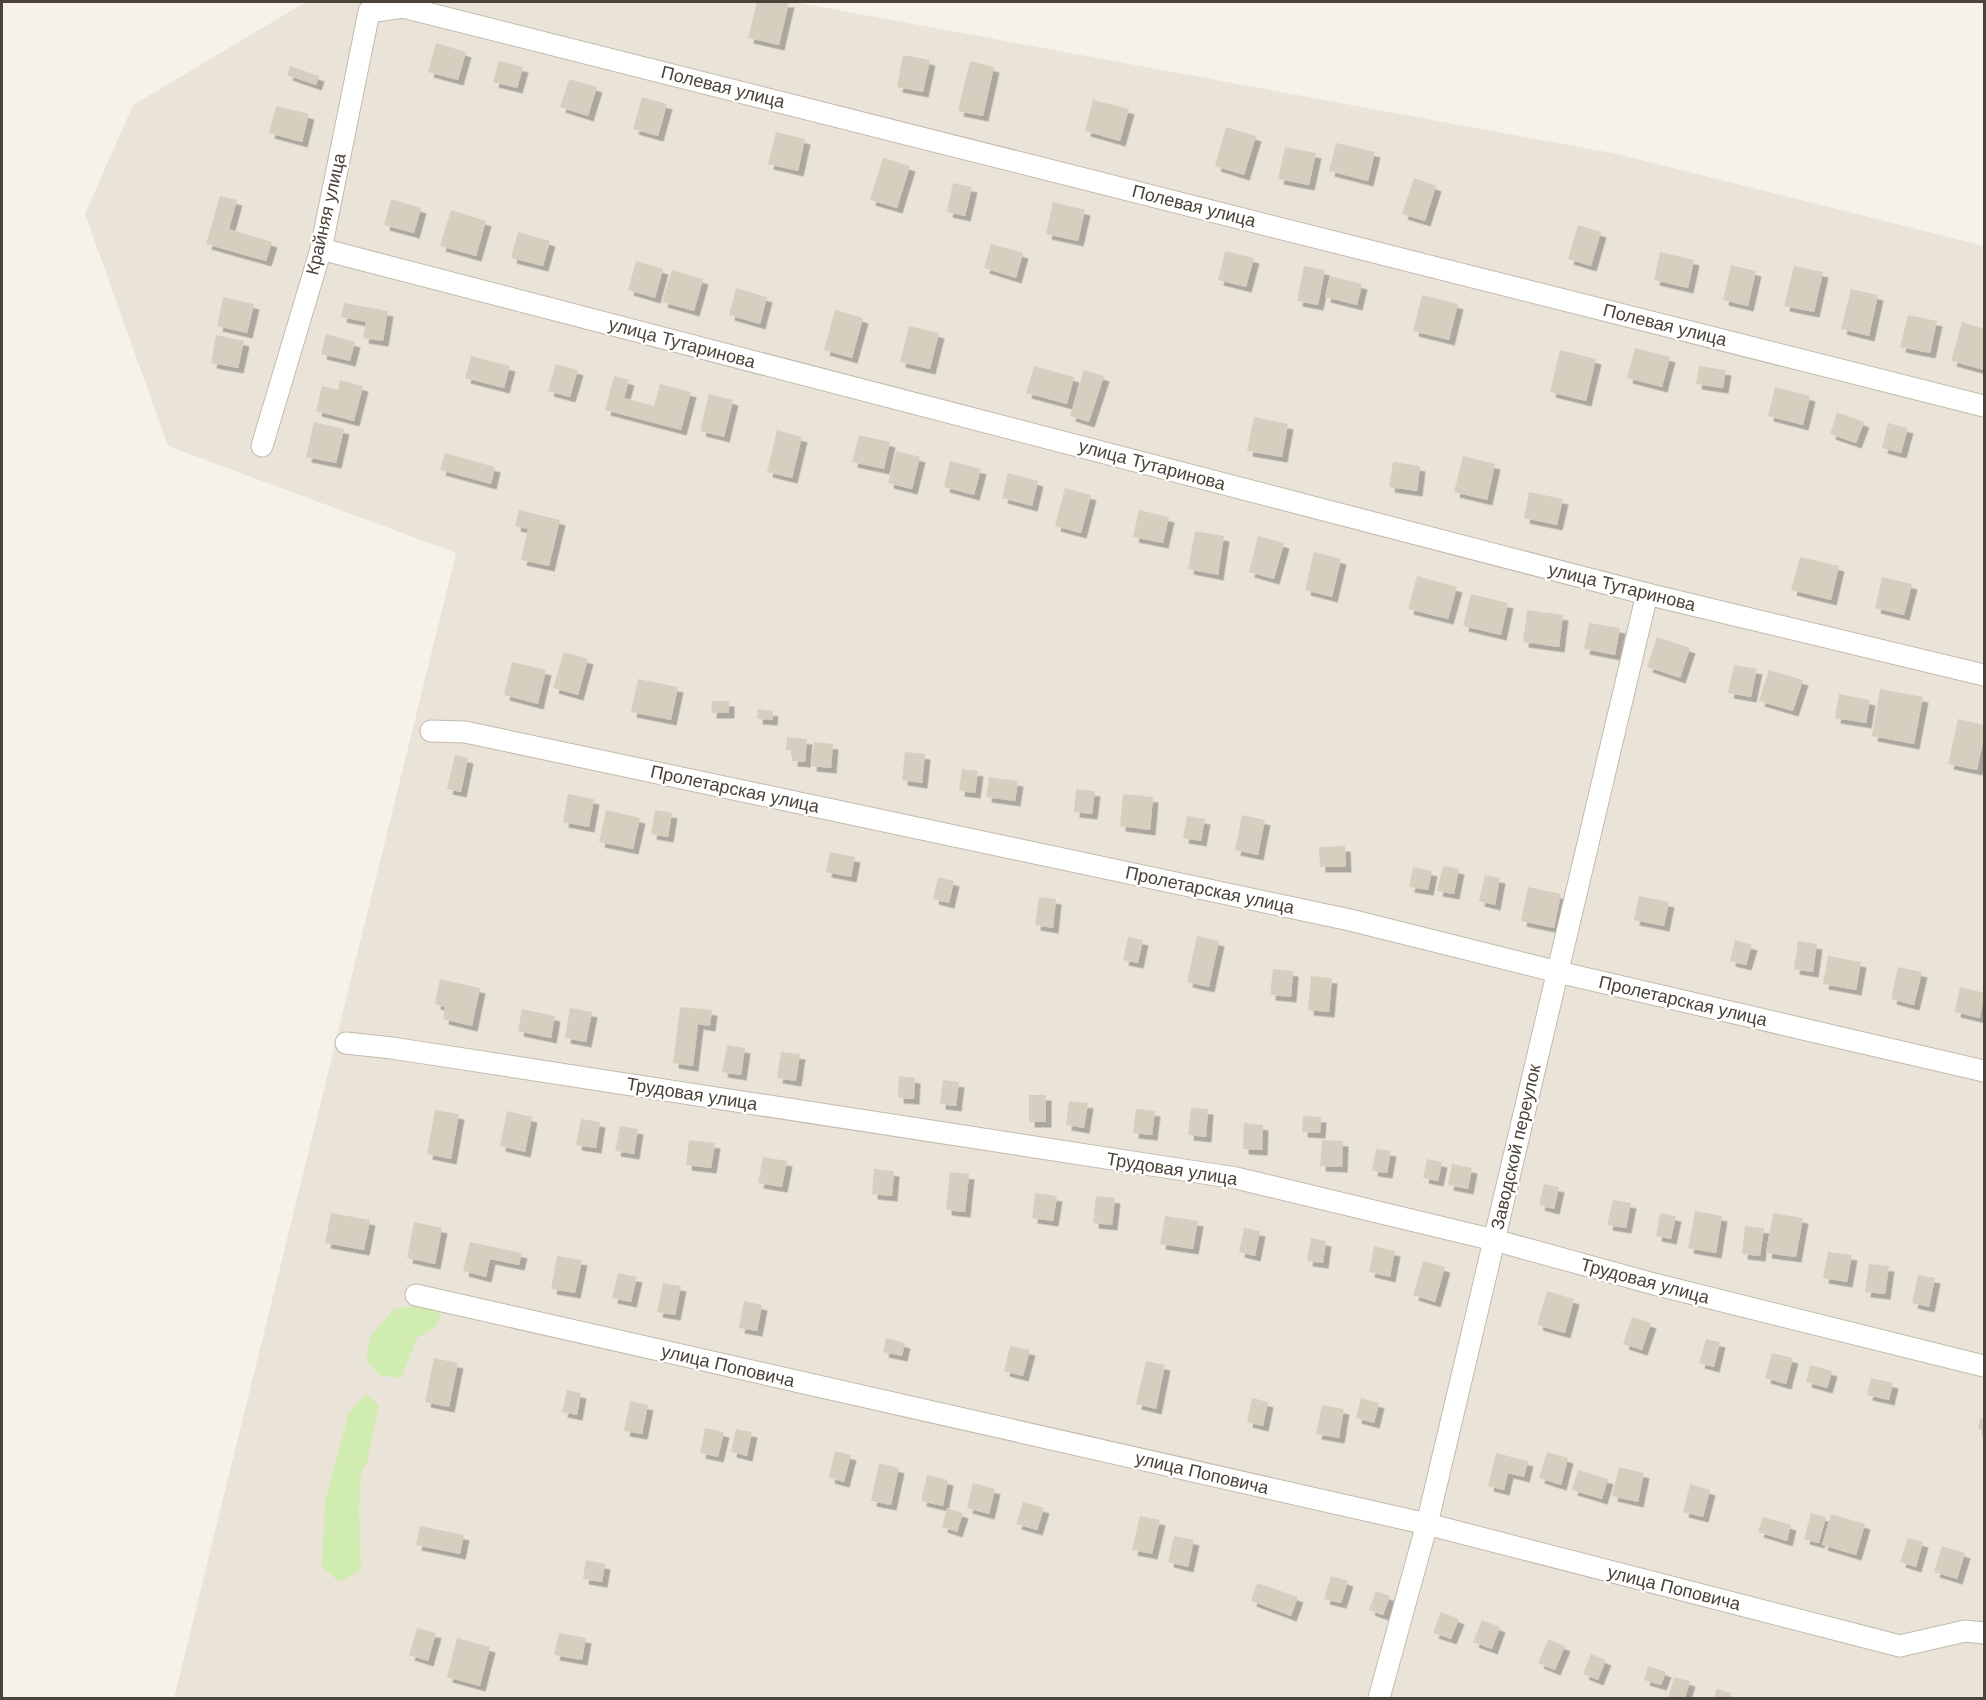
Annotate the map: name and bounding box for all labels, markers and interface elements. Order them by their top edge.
street label: Полевая улица [659,62,788,112]
street label: Крайняя улица [302,150,350,277]
street label: Полевая улица [1130,181,1259,231]
street label: Полевая улица [1601,300,1730,350]
street label: улица Тутаринова [607,314,758,372]
street label: улица Тутаринова [1077,436,1228,494]
street label: улица Тутаринова [1546,559,1699,615]
street label: Пролетарская улица [649,761,822,817]
street label: Пролетарская улица [1124,862,1297,918]
street label: Пролетарская улица [1597,972,1770,1030]
street label: Заводской переулок [1487,1062,1545,1232]
street label: Трудовая улица [625,1074,760,1114]
street label: Трудовая улица [1105,1149,1240,1189]
street label: Трудовая улица [1579,1254,1712,1308]
street label: улица Поповича [659,1341,798,1391]
street label: улица Поповича [1133,1448,1272,1498]
street label: улица Поповича [1606,1562,1743,1614]

